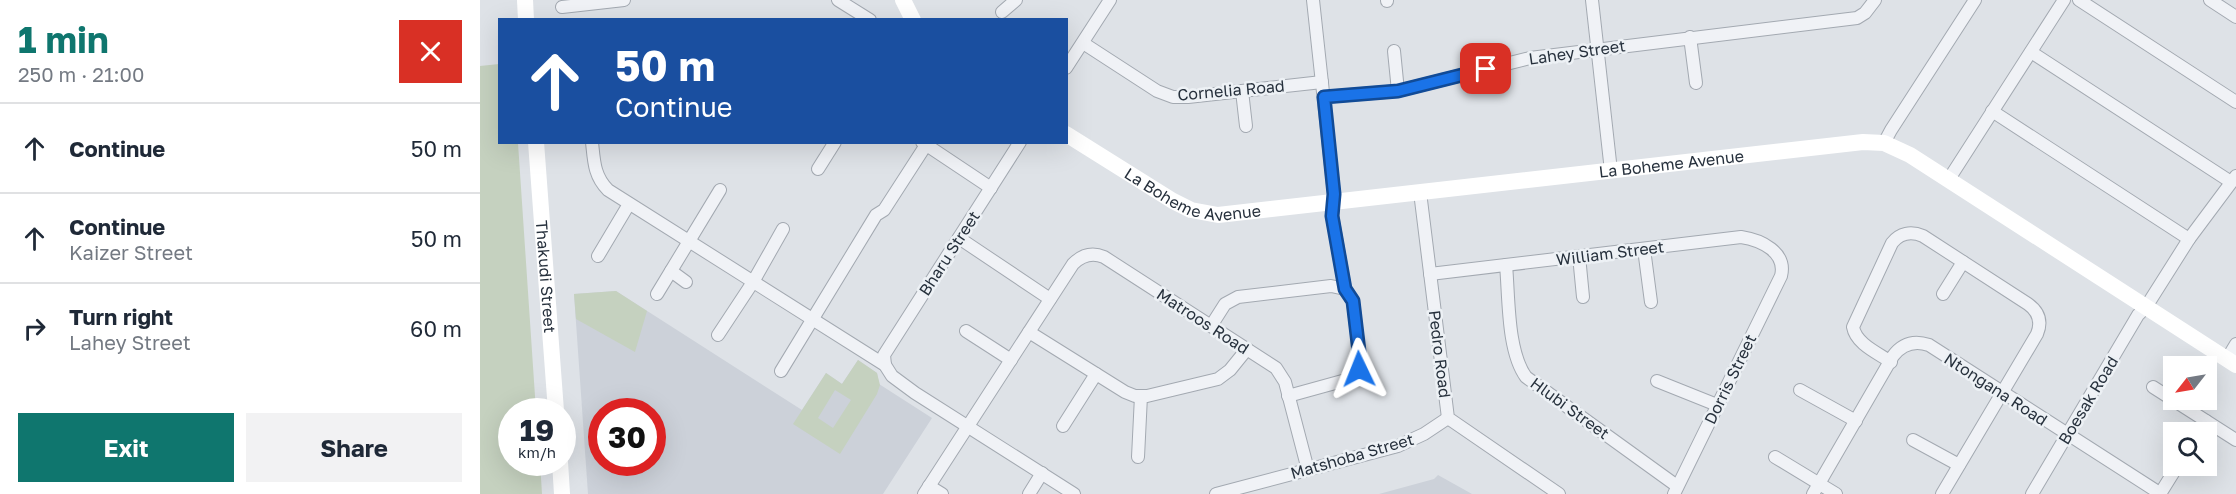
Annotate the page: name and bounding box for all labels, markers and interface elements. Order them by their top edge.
text: 1 min [18,18,109,61]
button: close [399,20,462,83]
street label: Lahey Street [1527,35,1627,69]
text: 50 m [615,40,715,90]
icon: ahead [516,42,594,120]
pin [1460,43,1511,94]
icon: arrive [1469,52,1502,85]
text: 250 m · 21:00 [18,62,144,86]
street label: Cornelia Road [1177,75,1285,105]
text: Continue [615,91,733,123]
icon: ahead [18,132,51,165]
text: Continue [69,135,165,162]
text: 50 m [411,135,462,162]
street label: La Boheme Avenue [1598,146,1745,182]
street label: La Boheme Avenue [1121,163,1262,225]
street label: Bharu Street [914,207,984,299]
text: Continue [69,213,165,240]
street label: Thakudi Street [532,219,560,334]
icon: ahead [18,222,51,255]
text: 50 m [411,225,462,252]
street label: William Street [1555,236,1665,270]
text: Kaizer Street [69,240,193,264]
street label: Matroos Road [1153,284,1253,358]
text: Turn right [69,303,173,330]
street label: Pedro Road [1425,309,1455,399]
icon: right [18,312,51,345]
text: 60 m [410,315,462,342]
text: Lahey Street [69,330,191,354]
street label: Dorris Street [1700,331,1760,427]
position arrow [1327,337,1391,401]
street label: Ntongana Road [1941,348,2051,430]
street label: Boesak Road [2054,352,2122,448]
north arrow [2163,356,2217,410]
map controls [2163,356,2217,476]
street label: Hlubi Street [1527,373,1613,443]
speed limit sign: 30 [588,398,666,476]
text: 19 [520,412,554,448]
button: Exit [18,413,234,482]
button: Share [246,413,462,482]
button: search [2163,422,2217,476]
street label: Matshoba Street [1288,429,1416,483]
text: km/h [518,443,556,461]

